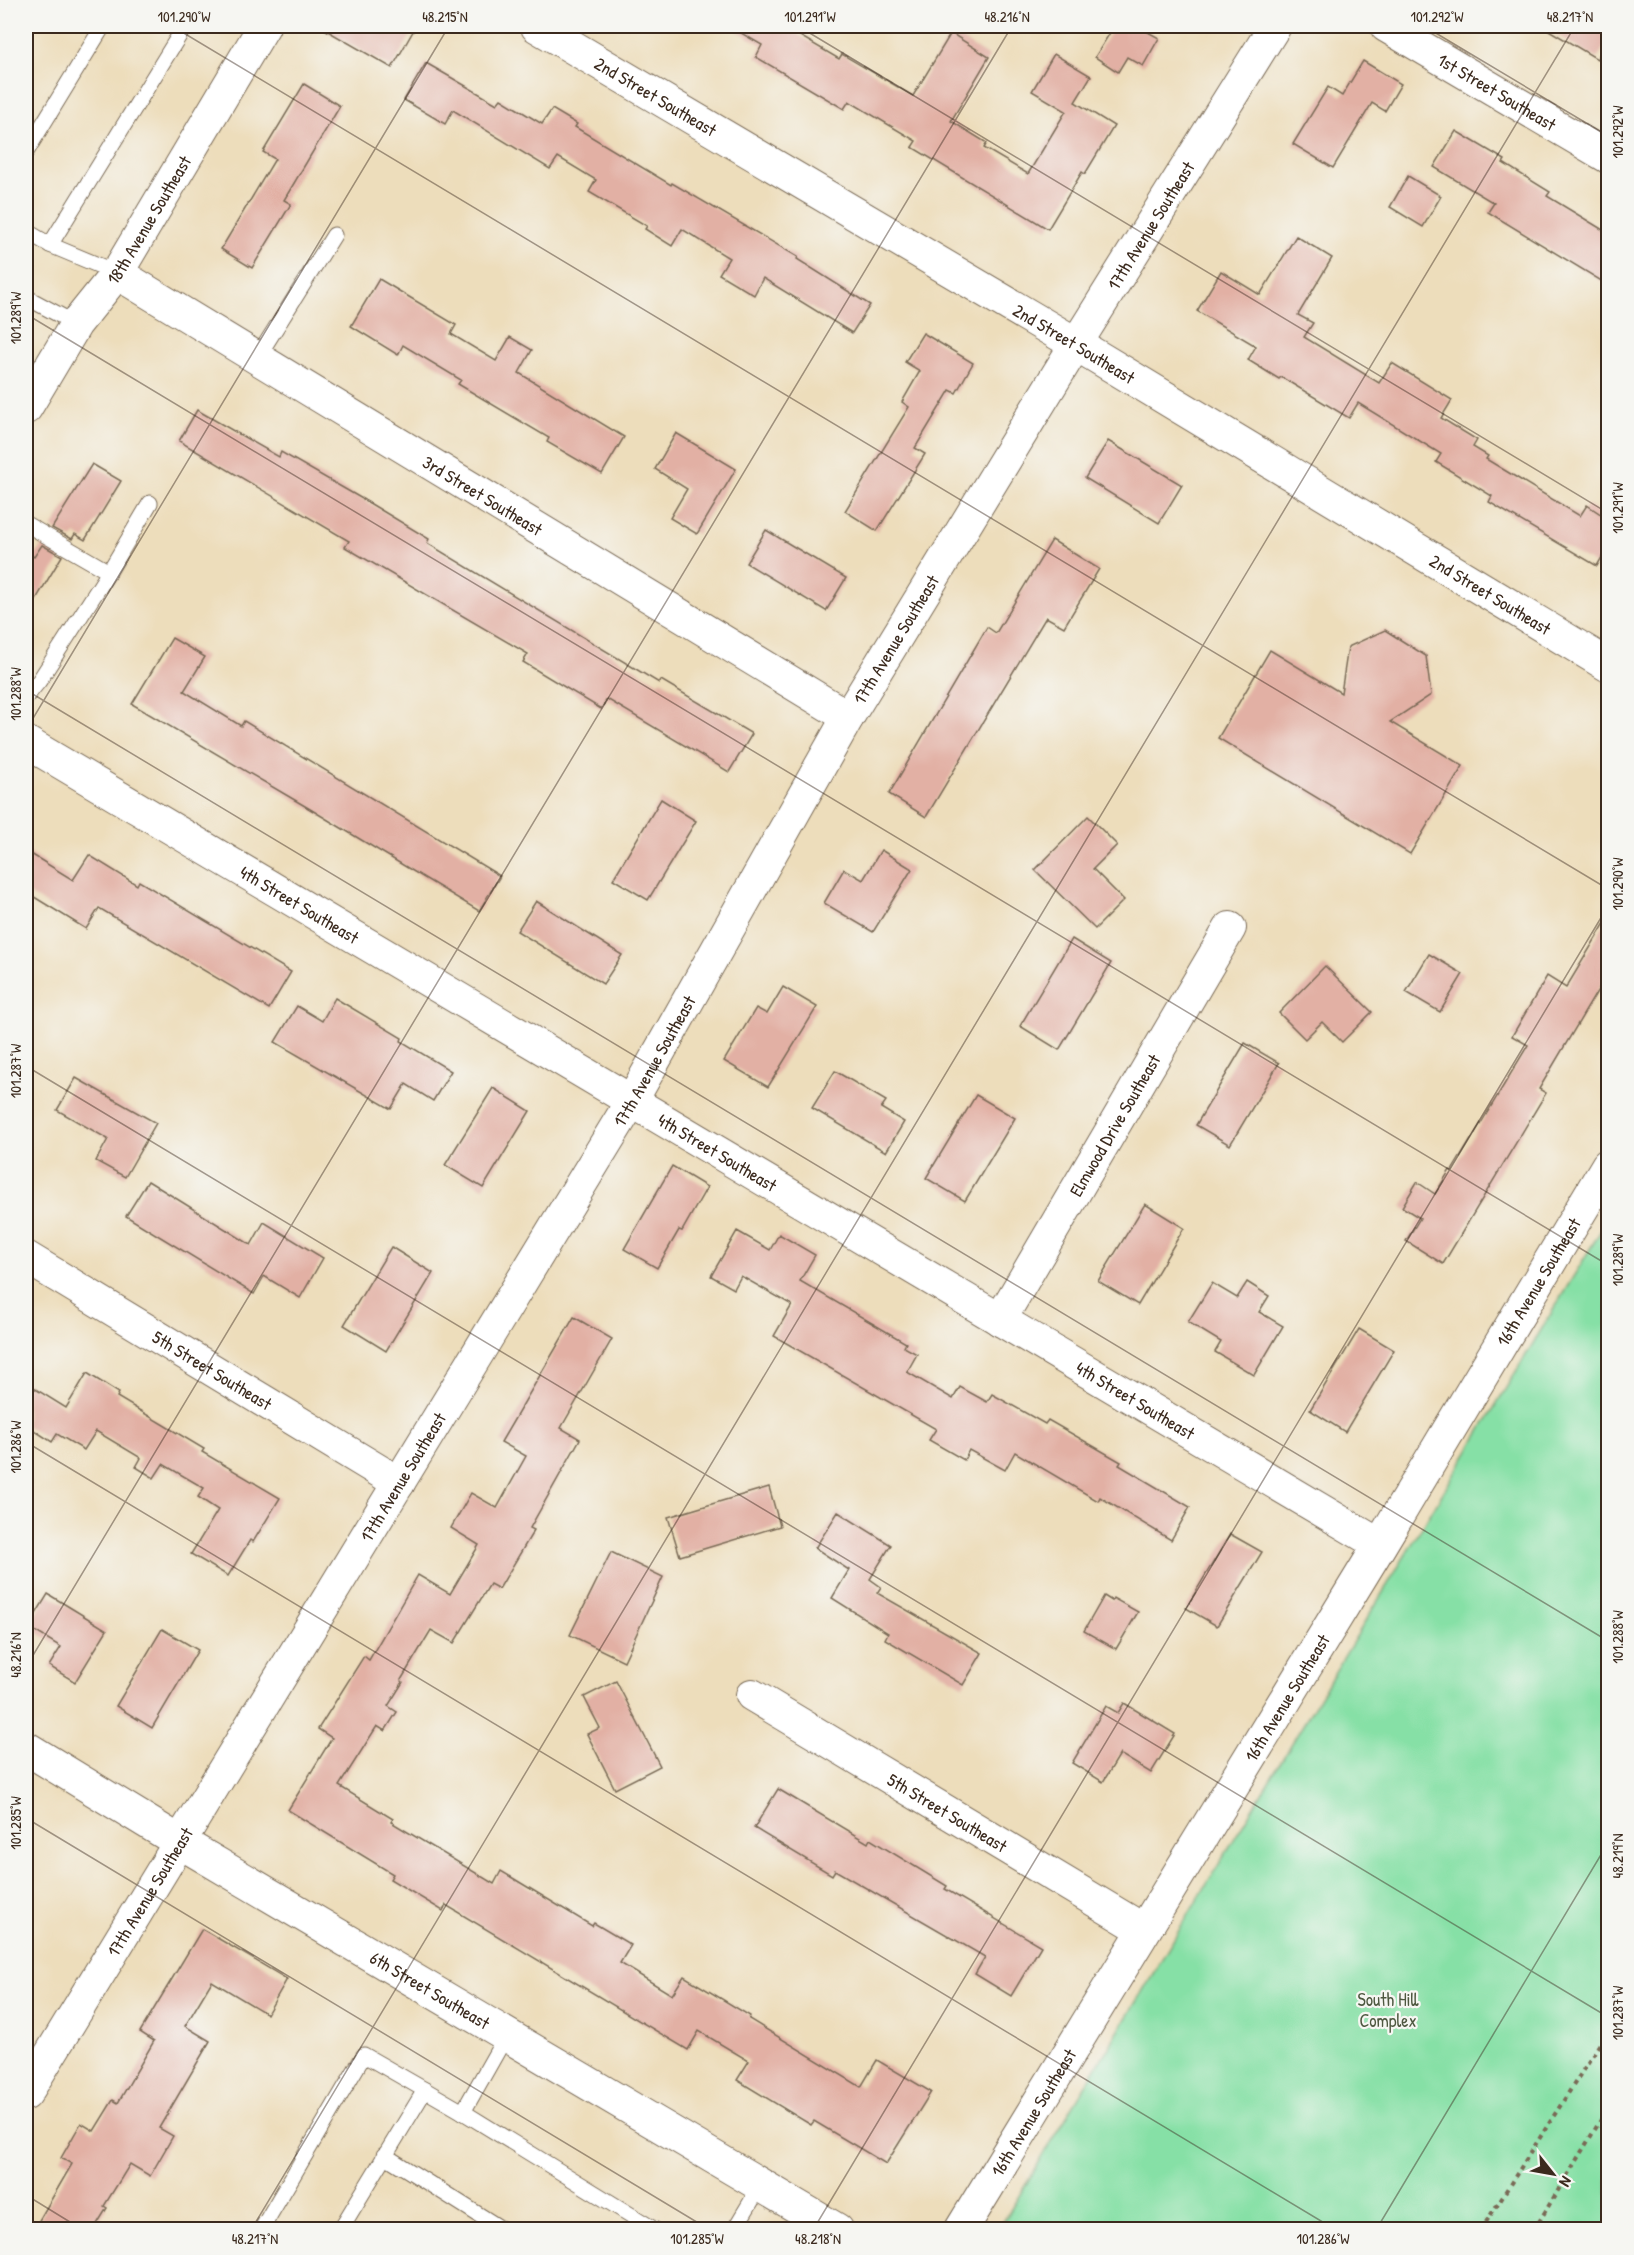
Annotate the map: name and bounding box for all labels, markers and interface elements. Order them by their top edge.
text: 101.290°W [158,6,211,27]
text: 48.215°N [422,6,468,27]
text: 101.291°W [784,6,837,27]
text: 48.216°N [984,6,1030,27]
text: 101.292°W [1410,6,1464,27]
text: 48.217°N [1547,6,1593,27]
street label: 1st Street Southeast [1433,47,1562,137]
street label: 2nd Street Southeast [590,50,722,142]
text: 101.292°W [1607,105,1628,159]
street label: 18th Avenue Southeast [100,150,197,290]
street label: 17th Avenue Southeast [1101,156,1200,294]
text: 101.289°W [5,291,26,344]
street label: 2nd Street Southeast [1009,297,1141,390]
street label: 3rd Street Southeast [418,449,548,542]
text: 101.291°W [1607,481,1628,534]
street label: 2nd Street Southeast [1425,548,1557,641]
street label: 17th Avenue Southeast [847,569,945,709]
text: 101.288°W [5,666,26,721]
text: 101.290°W [1607,857,1628,910]
street label: 4th Street Southeast [235,859,364,950]
street label: 17th Avenue Southeast [607,990,701,1131]
text: 101.287°W [5,1043,26,1098]
street label: Elmwood Drive Southeast [1063,1049,1166,1201]
street label: 4th Street Southeast [653,1107,782,1198]
street label: 16th Avenue Southeast [1490,1212,1586,1350]
text: 101.289°W [1607,1233,1628,1286]
street label: 5th Street Southeast [148,1324,278,1416]
street label: 4th Street Southeast [1071,1355,1201,1446]
street label: 17th Avenue Southeast [353,1407,452,1546]
text: 101.286°W [5,1420,26,1474]
text: 101.288°W [1607,1609,1628,1664]
street label: 16th Avenue Southeast [1238,1628,1336,1766]
text: 48.216°N [5,1632,26,1678]
street label: 5th Street Southeast [883,1767,1013,1858]
text: 101.285°W [5,1796,26,1850]
street label: 17th Avenue Southeast [100,1822,199,1961]
text: 48.219°N [1607,1834,1628,1878]
street label: 6th Street Southeast [366,1945,495,2035]
text: 101.287°W [1607,1985,1628,2040]
park label: South Hill Complex [1358,1987,1419,2033]
street label: 16th Avenue Southeast [984,2043,1082,2181]
north arrow [1523,2144,1583,2204]
text: N [1554,2172,1577,2191]
text: 48.217°N [232,2228,278,2249]
text: 101.285°W [670,2228,724,2249]
text: 48.218°N [795,2228,841,2249]
text: 101.286°W [1296,2228,1350,2249]

